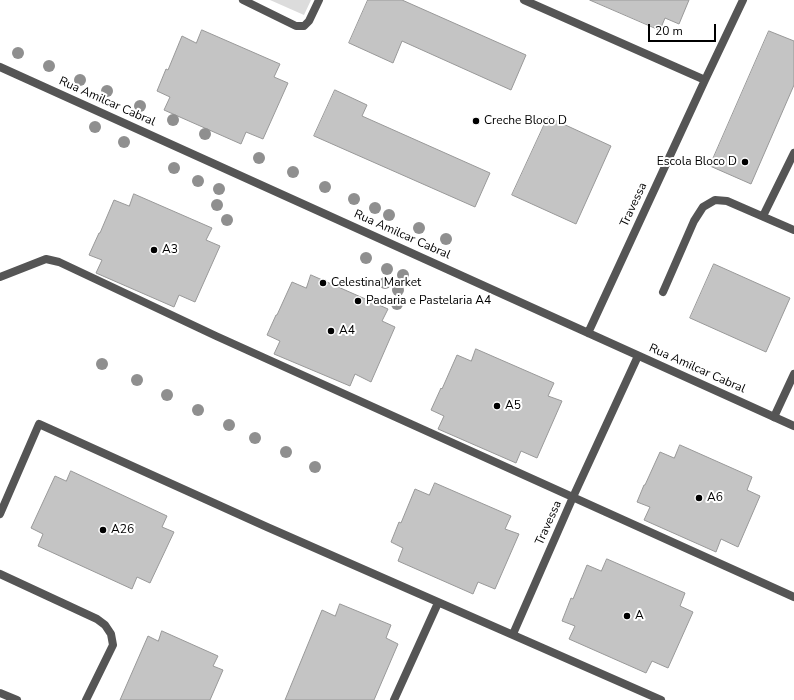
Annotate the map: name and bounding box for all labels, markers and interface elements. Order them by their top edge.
scale bar [650,16,718,42]
text: 20 m [655,23,683,39]
street label: Rua Amilcar Cabral [57,74,157,130]
place label: Creche Bloco D [484,114,567,128]
marker: Creche Bloco D [471,116,481,126]
place label: Escola Bloco D [657,155,737,169]
marker: Escola Bloco D [740,157,750,167]
street label: Travessa [617,181,651,229]
street label: Rua Amilcar Cabral [352,207,452,263]
place label: A3 [162,243,178,257]
marker: A3 [149,245,159,255]
place label: Celestina Market [331,276,421,290]
marker: Celestina Market [318,278,328,288]
place label: Padaria e Pastelaria A4 [366,294,491,308]
marker: Padaria e Pastelaria A4 [353,296,363,306]
place label: A4 [339,324,355,338]
marker: A4 [326,326,336,336]
street label: Rua Amilcar Cabral [647,341,747,397]
place label: A5 [505,399,521,413]
marker: A5 [492,401,502,411]
place label: A6 [707,491,723,505]
marker: A6 [694,493,704,503]
street label: Travessa [533,499,565,547]
place label: A26 [111,523,134,537]
marker: A26 [98,525,108,535]
place label: A [635,609,644,623]
marker: A [622,611,632,621]

